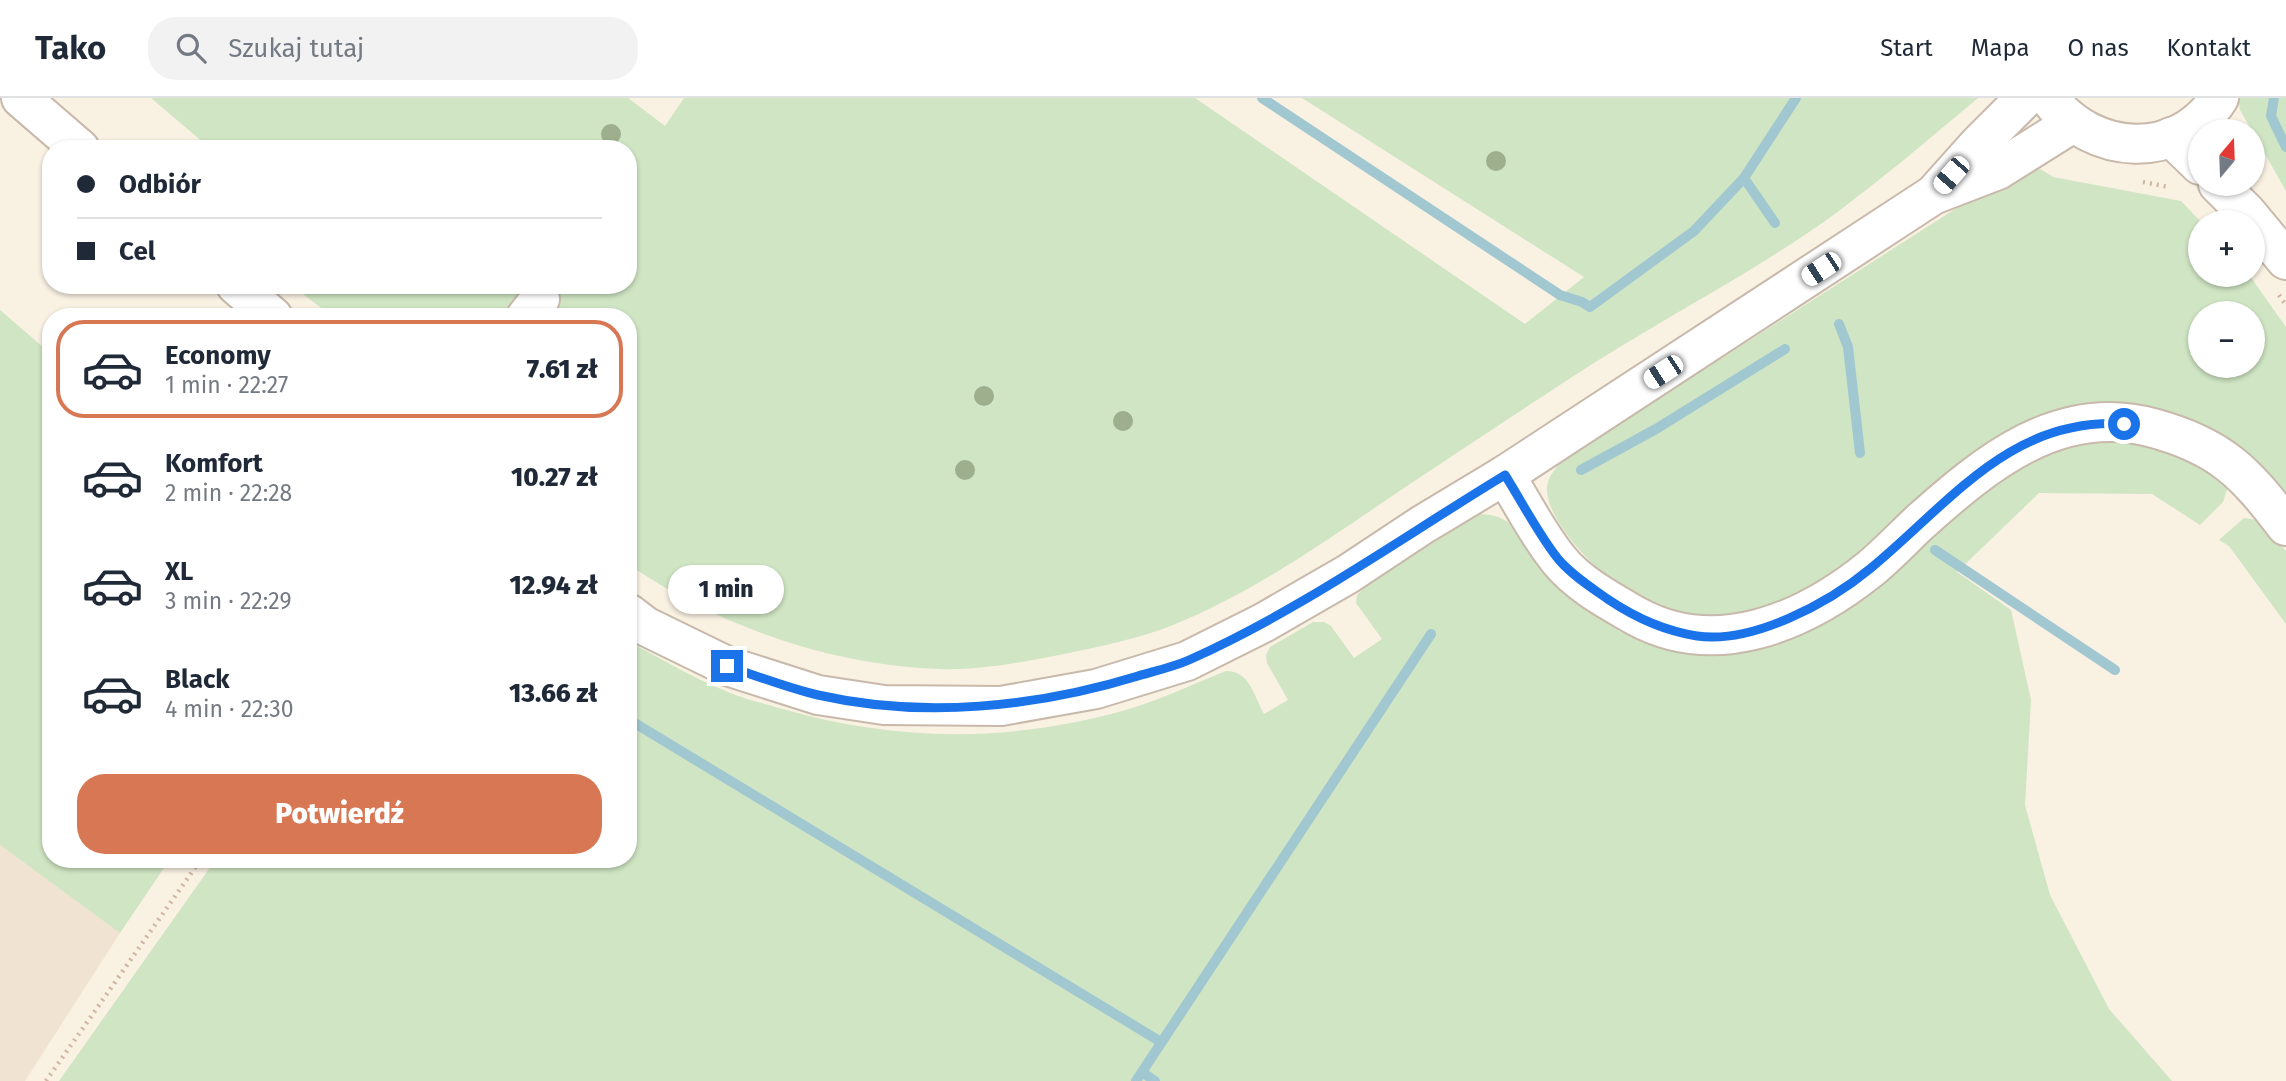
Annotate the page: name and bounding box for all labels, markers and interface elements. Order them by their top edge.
search box [148,17,638,80]
text: Tako [35,28,106,68]
icon: search [172,29,210,67]
text: Szukaj tutaj [228,33,364,64]
text: Start [1880,34,1933,62]
text: Mapa [1971,34,2030,62]
text: O nas [2068,34,2129,62]
text: Kontakt [2167,34,2251,62]
north arrow [2188,119,2264,196]
map controls [2188,119,2265,378]
car [1930,152,1973,198]
text: Odbiór [119,169,201,200]
button: + [2188,210,2265,287]
text: Cel [119,236,156,267]
car [1798,249,1845,289]
button: − [2188,301,2265,378]
icon: car [81,338,144,401]
text: Economy [165,340,271,371]
car [1640,352,1687,392]
text: 7.61 zł [527,354,598,385]
text: 1 min · 22:27 [165,371,288,399]
route start [2108,408,2140,440]
icon: car [81,446,144,509]
text: Komfort [165,448,263,479]
text: 10.27 zł [511,462,598,493]
text: 2 min · 22:28 [165,479,292,507]
icon: car [81,554,144,617]
text: XL [165,556,193,587]
callout: 1 min [669,564,785,614]
text: 12.94 zł [510,570,598,601]
text: 1 min [698,575,754,603]
text: 3 min · 22:29 [165,587,291,615]
route end [711,650,743,682]
icon: car [81,662,144,725]
text: Black [165,664,230,695]
text: 13.66 zł [509,678,598,709]
text: 4 min · 22:30 [165,695,294,723]
button: Potwierdź [77,774,602,854]

